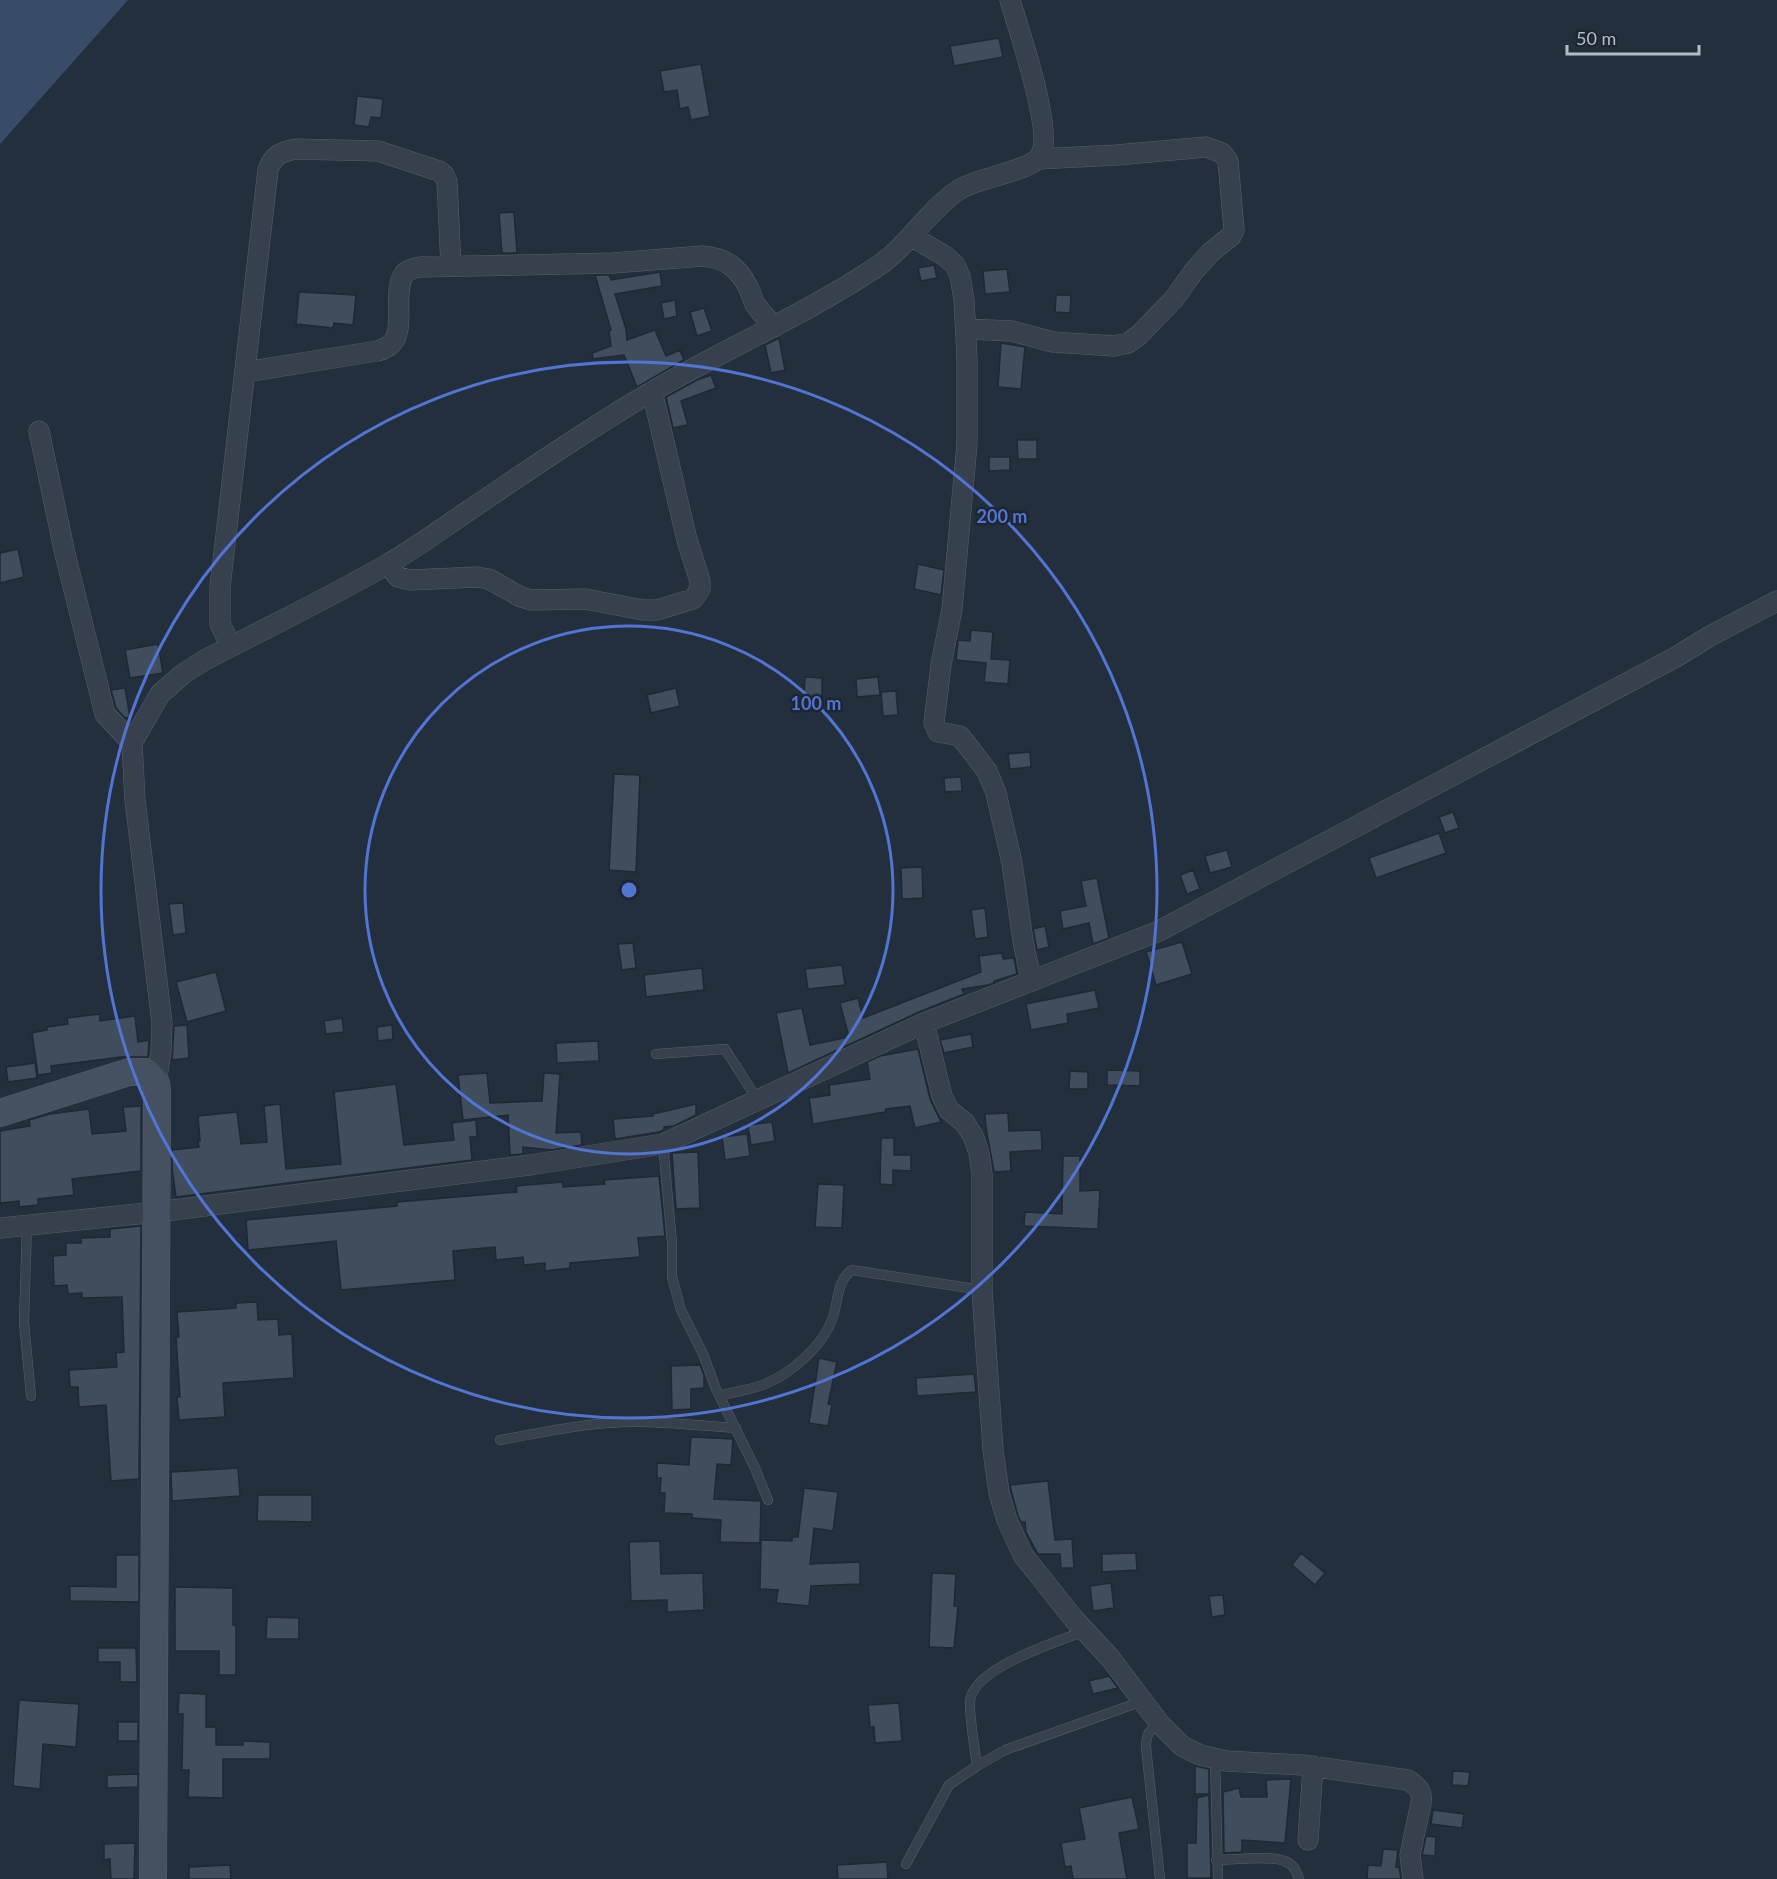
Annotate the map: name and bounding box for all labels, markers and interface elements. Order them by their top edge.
scale bar [1567,18,1699,56]
text: 50 m [1576,27,1616,49]
text: 200 m [977,505,1027,527]
text: 100 m [791,692,841,714]
centre of rings [619,880,639,900]

